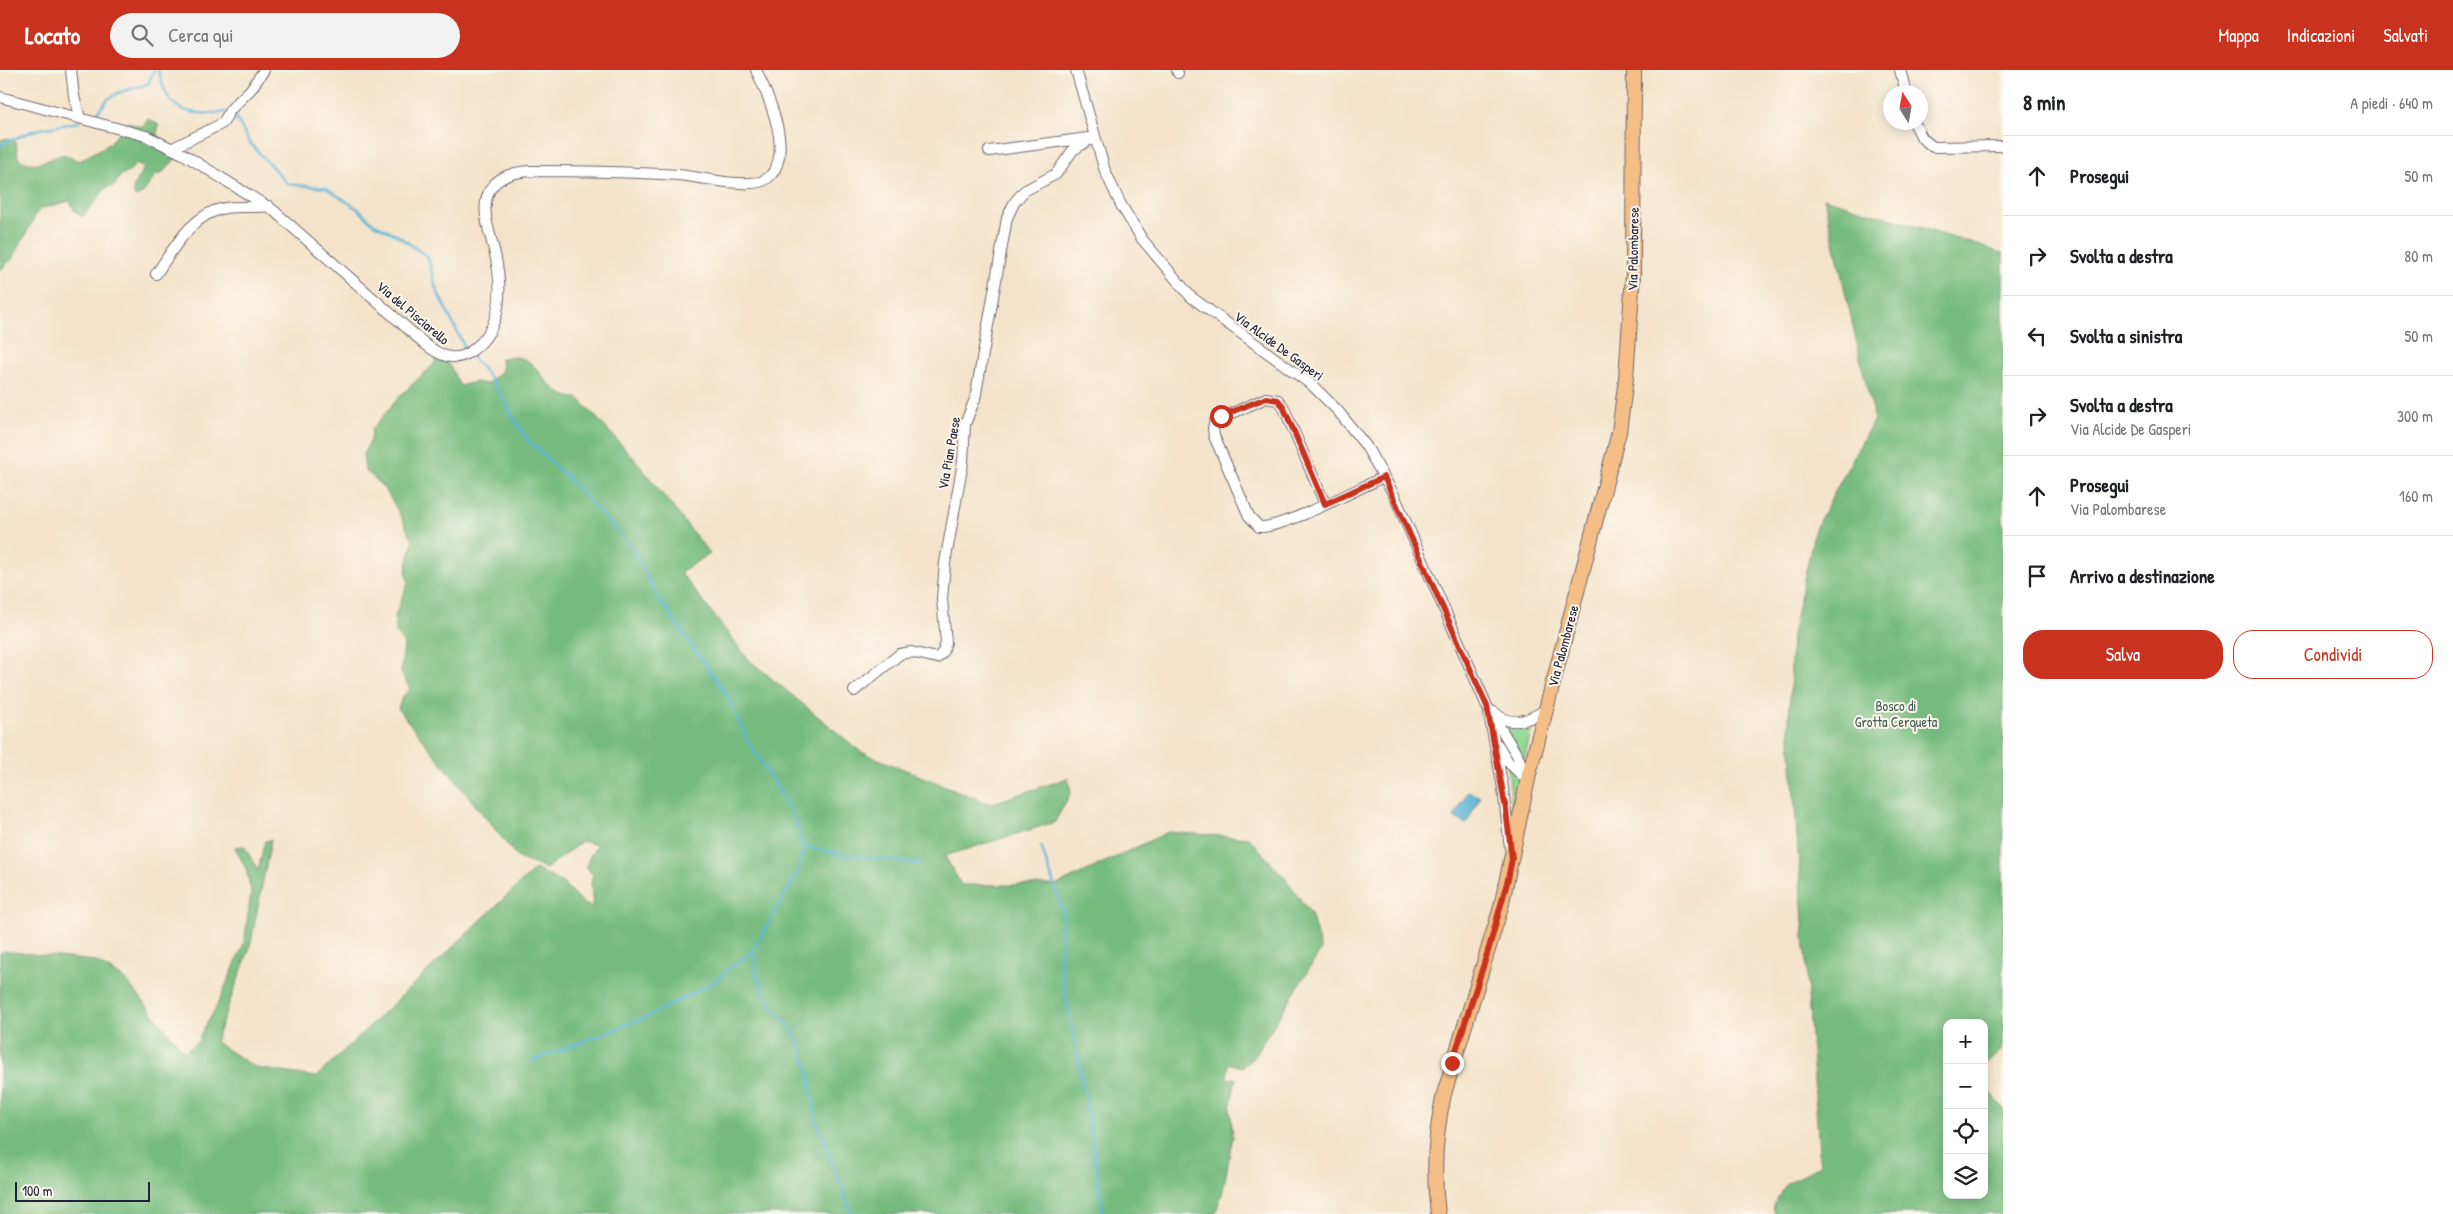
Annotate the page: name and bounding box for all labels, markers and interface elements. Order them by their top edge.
search box [110,13,460,58]
text: Locato [25,19,80,51]
icon: search [128,21,156,49]
text: Cerca qui [168,22,233,48]
text: Mappa [2219,23,2259,48]
text: Indicazioni [2287,23,2355,48]
text: Salvati [2383,23,2428,48]
north arrow [1883,85,1928,130]
text: 8 min [2023,88,2065,117]
text: A piedi · 640 m [2350,92,2433,114]
icon: ahead [2023,162,2051,190]
text: Prosegui [2070,163,2129,189]
text: 50 m [2405,165,2433,187]
street label: Via Palombarese [1622,206,1643,291]
icon: right [2023,242,2051,270]
text: Svolta a destra [2070,243,2173,269]
text: 80 m [2404,245,2433,267]
street label: Via del Pisciarello [373,277,454,349]
street label: Via Alcide De Gasperi [1230,307,1328,385]
icon: left [2023,322,2051,350]
text: Svolta a sinistra [2070,323,2182,349]
text: 50 m [2405,325,2433,347]
text: Svolta a destra [2070,392,2173,418]
icon: right [2023,402,2051,430]
route start [1210,405,1233,428]
text: 300 m [2397,405,2433,427]
street label: Via Pian Paese [933,415,964,491]
text: Via Alcide De Gasperi [2070,418,2191,440]
text: Prosegui [2070,472,2129,498]
icon: ahead [2023,482,2051,510]
text: 160 m [2399,485,2433,507]
text: Via Palombarese [2070,498,2166,520]
icon: arrive [2023,562,2051,590]
text: Arrivo a destinazione [2070,563,2215,589]
street label: Via Palombarese [1542,602,1583,689]
button: Salva [2023,630,2223,679]
button: Condividi [2233,630,2433,679]
park label: Bosco di Grotta Cerqueta [1855,696,1938,732]
map controls [1943,1019,1988,1199]
button: + [1943,1019,1988,1064]
route end [1441,1052,1464,1075]
button: − [1943,1064,1988,1109]
button: locate [1943,1109,1988,1154]
button: layers [1943,1154,1988,1199]
scale bar [15,1179,150,1202]
text: 100 m [22,1181,52,1200]

